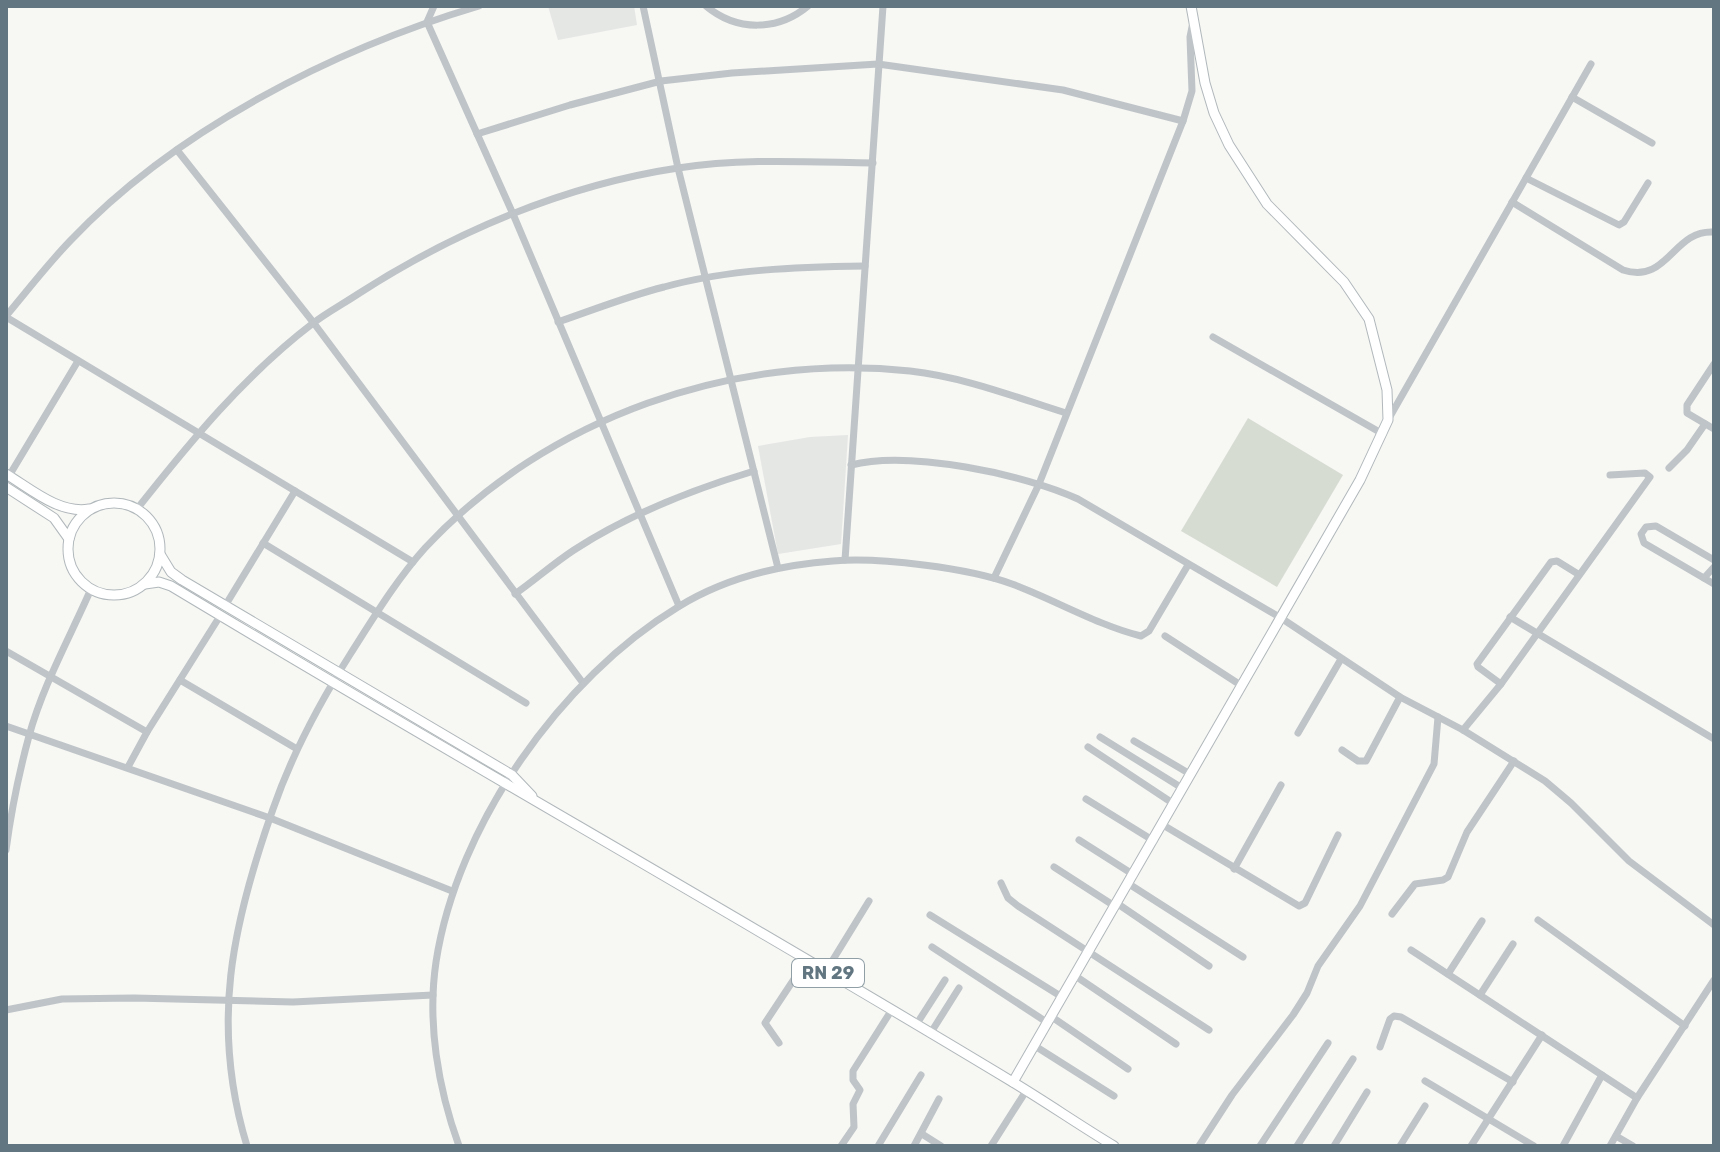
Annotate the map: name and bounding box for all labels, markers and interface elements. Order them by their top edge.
road number: RN 29 [792,959,864,987]

